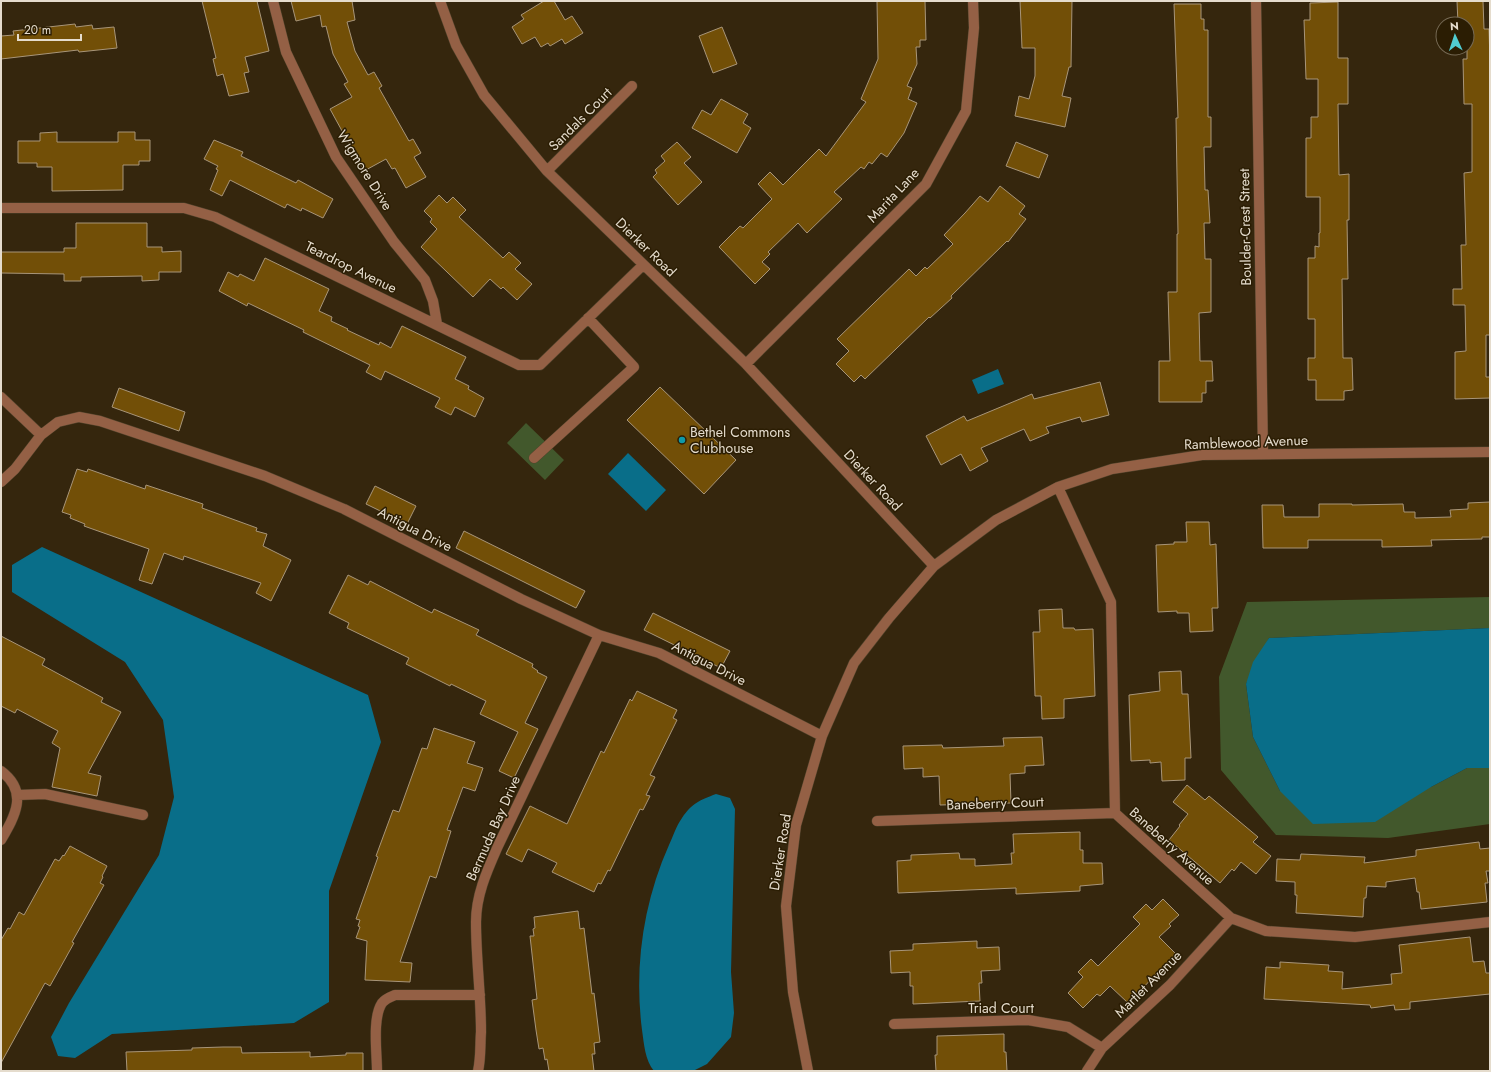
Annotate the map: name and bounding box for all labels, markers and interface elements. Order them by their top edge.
scale bar [18,16,81,42]
north arrow [1435,16,1475,56]
text: N [1450,18,1459,34]
text: 20 m [24,21,51,39]
street label: Sandals Court [544,82,617,155]
street label: Wigmore Drive [332,126,398,214]
street label: Marita Lane [862,163,924,227]
street label: Boulder-Crest Street [1234,168,1256,286]
street label: Dierker Road [611,213,681,281]
street label: Teardrop Avenue [302,236,400,298]
place label: Bethel Commons Clubhouse [690,422,790,458]
street label: Ramblewood Avenue [1184,430,1308,454]
marker: Bethel Commons Clubhouse [677,435,687,445]
street label: Dierker Road [839,445,907,515]
street label: Antigua Drive [374,502,456,556]
street label: Antigua Drive [668,636,750,690]
street label: Bermuda Bay Drive [461,772,525,884]
street label: Baneberry Court [946,791,1045,815]
street label: Baneberry Avenue [1125,802,1219,890]
street label: Dierker Road [764,812,796,892]
street label: Martlet Avenue [1110,946,1186,1022]
street label: Triad Court [968,998,1034,1018]

